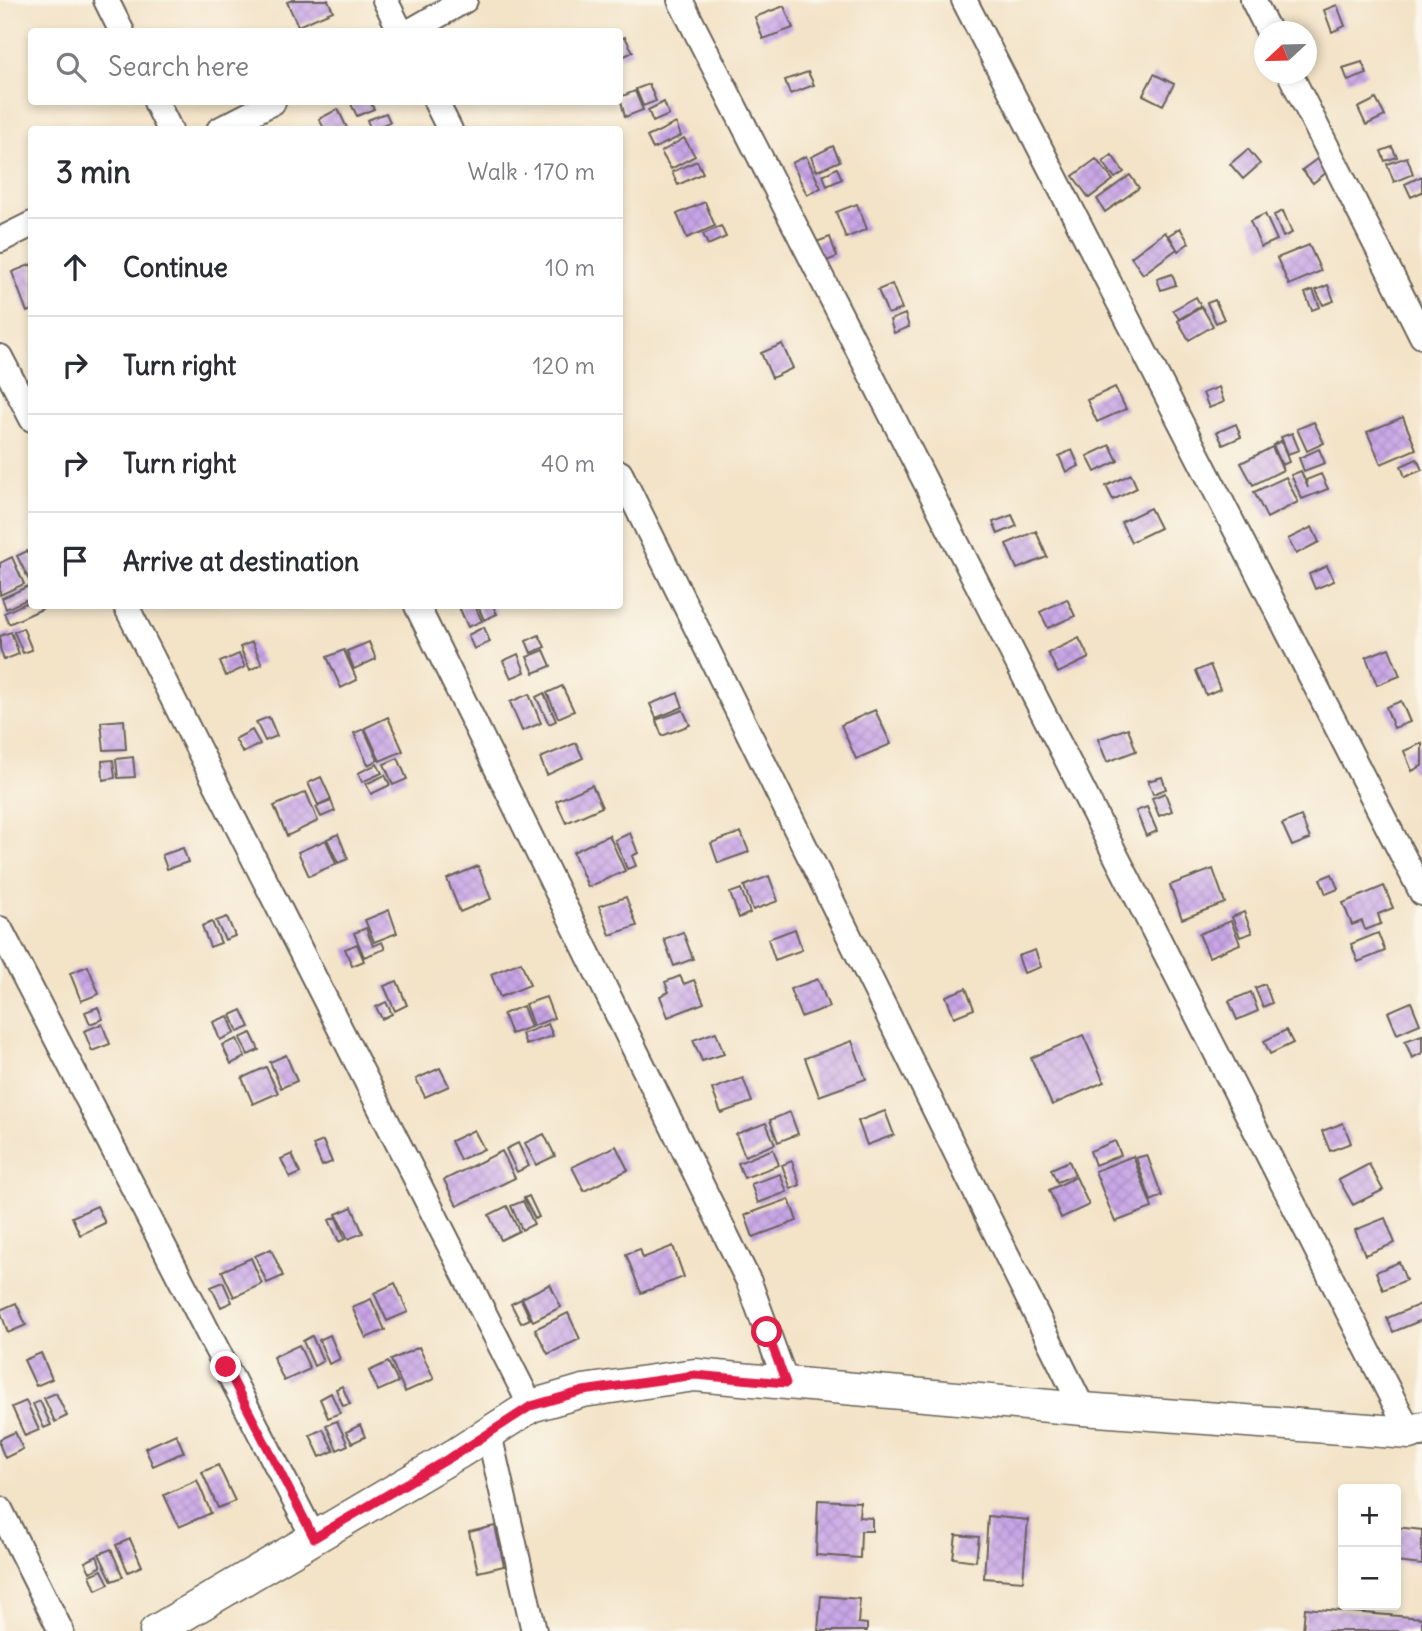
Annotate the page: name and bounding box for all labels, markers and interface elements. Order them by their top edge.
north arrow [1254,21,1317,84]
search box [28,28,623,105]
icon: search [52,48,90,86]
text: Search here [108,50,249,83]
text: 3 min [56,153,131,191]
text: Walk · 170 m [468,157,595,186]
icon: ahead [56,248,94,286]
text: Continue [123,251,228,284]
text: 10 m [545,253,595,282]
icon: right [56,346,94,384]
text: Turn right [123,349,236,382]
text: 120 m [532,351,595,380]
icon: right [56,444,94,482]
text: Turn right [123,447,236,480]
text: 40 m [541,449,595,478]
icon: arrive [56,542,94,580]
text: Arrive at destination [123,545,359,578]
route start [751,1316,782,1347]
route end [210,1351,241,1382]
map controls [1338,1484,1401,1610]
button: + [1338,1484,1401,1547]
button: − [1338,1547,1401,1610]

